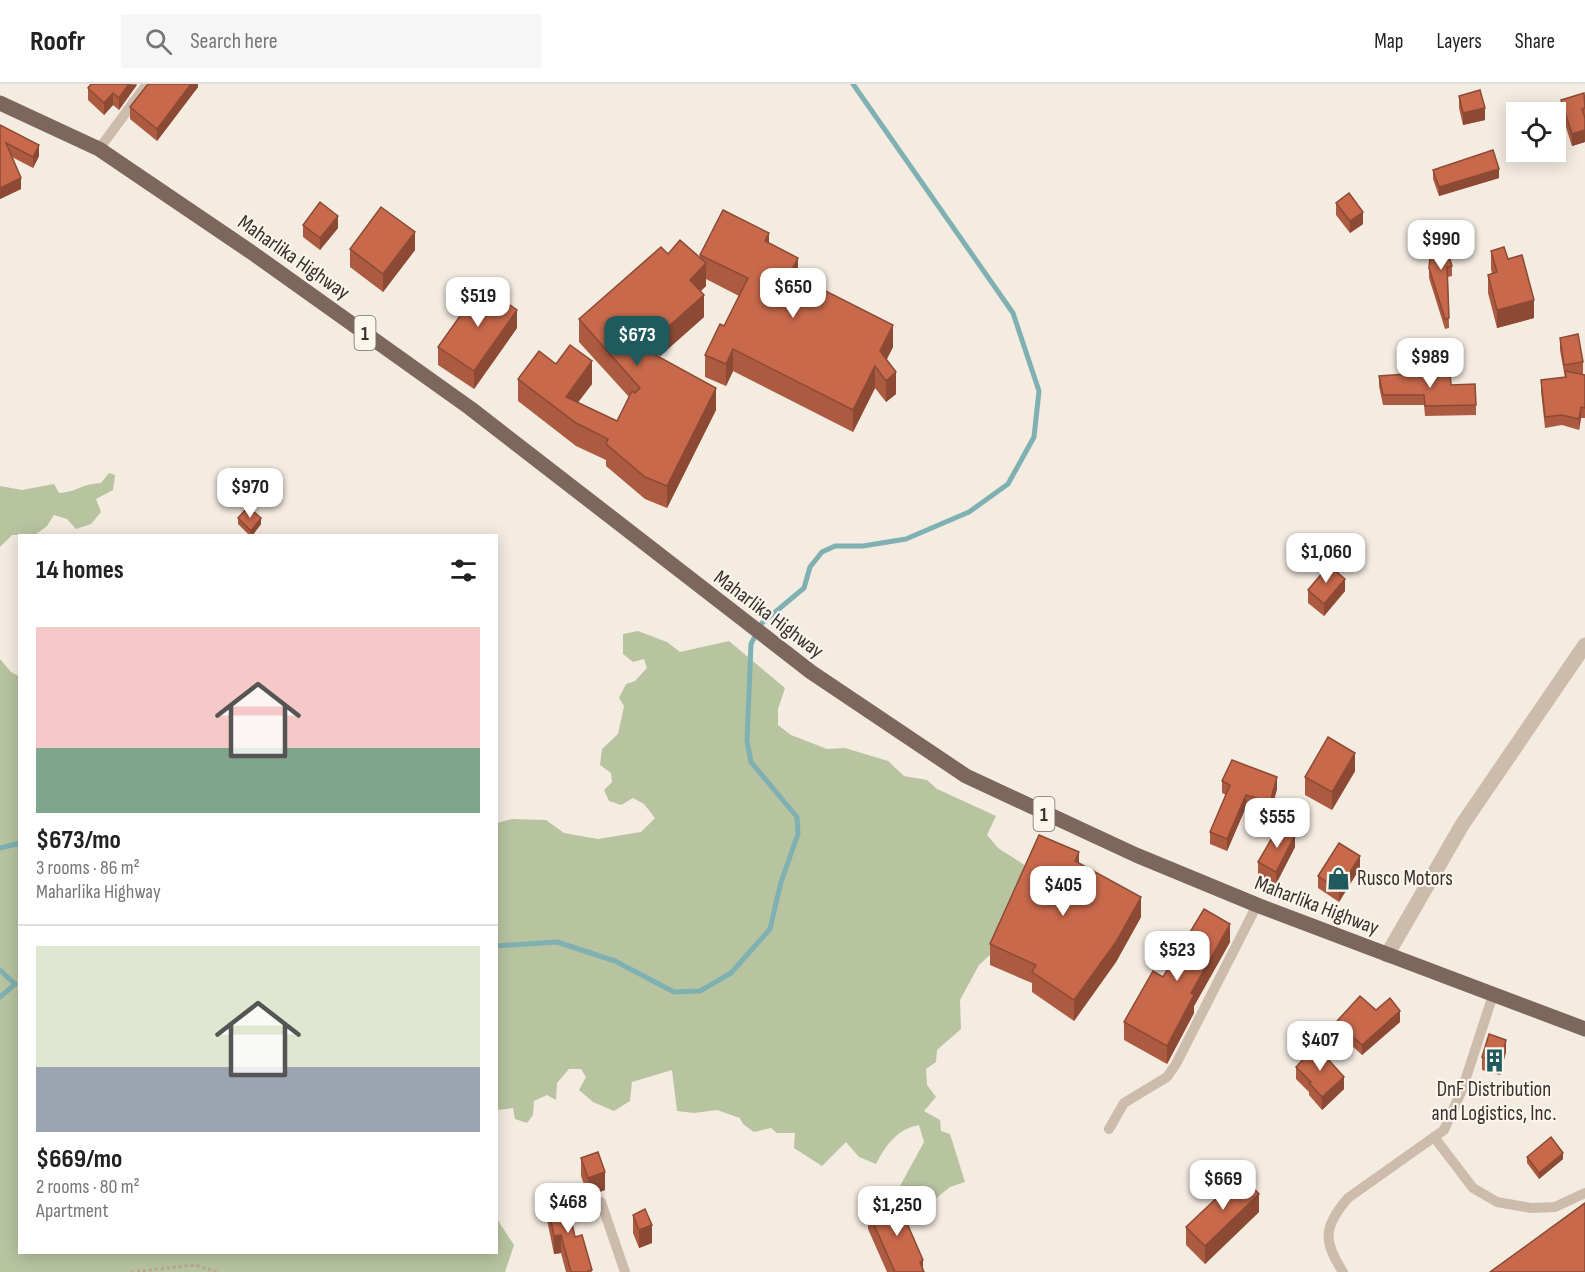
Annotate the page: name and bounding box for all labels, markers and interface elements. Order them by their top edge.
search box [121,14,541,68]
text: Roofr [30,25,85,58]
icon: search [142,25,175,58]
text: Search here [190,28,278,55]
text: Map [1374,29,1403,54]
text: Layers [1436,29,1482,54]
text: Share [1515,29,1555,54]
map controls [1506,102,1566,162]
button: locate [1506,102,1566,162]
street label: Maharlika Highway [233,210,354,305]
pin: $990 [1405,220,1477,271]
text: $990 [1422,227,1460,251]
pin: $650 [757,268,829,319]
text: $650 [774,275,812,299]
pin: $519 [442,277,514,328]
text: $519 [460,284,496,308]
road number: 1 [354,316,376,350]
pin: $673 [601,316,673,367]
text: $673 [618,323,656,347]
pin: $989 [1394,338,1466,389]
text: $989 [1411,345,1449,369]
pin: $970 [214,468,286,519]
text: $970 [231,475,269,499]
pin: $1,060 [1277,533,1375,584]
text: $1,060 [1300,540,1352,564]
icon: filters [447,554,480,587]
text: 14 homes [36,555,124,586]
street label: Maharlika Highway [709,565,828,664]
icon: home [204,666,312,774]
road number: 1 [1034,797,1054,831]
pin: $555 [1241,798,1313,849]
text: $555 [1259,805,1295,829]
text: $673/mo [36,825,121,856]
text: 3 rooms · 86 m² [36,856,140,880]
shop icon: Rusco Motors [1326,865,1352,891]
pin: $405 [1027,866,1099,917]
place label: Rusco Motors [1357,866,1453,891]
street label: Maharlika Highway [1251,870,1382,941]
text: $405 [1044,873,1082,897]
text: Maharlika Highway [36,880,161,904]
pin: $523 [1141,931,1213,982]
text: $523 [1159,938,1195,962]
icon: home [204,985,312,1093]
pin: $407 [1284,1021,1356,1072]
text: $407 [1301,1028,1339,1052]
building icon: DnF Distribution and Logistics, Inc. [1481,1048,1507,1074]
place label: DnF Distribution and Logistics, Inc. [1432,1077,1556,1126]
text: $669/mo [36,1144,122,1175]
pin: $669 [1187,1160,1259,1211]
text: $669 [1204,1167,1242,1191]
text: 2 rooms · 80 m² [36,1175,140,1199]
pin: $468 [532,1183,604,1234]
pin: $1,250 [848,1186,946,1237]
text: $468 [549,1190,587,1214]
text: $1,250 [872,1193,922,1217]
text: Apartment [36,1199,109,1223]

